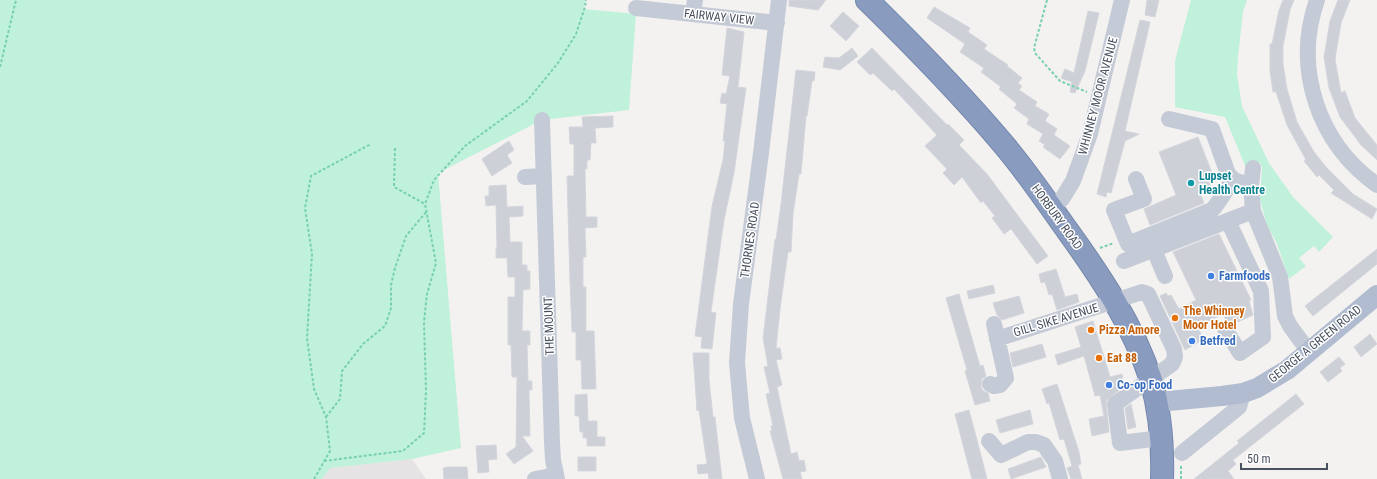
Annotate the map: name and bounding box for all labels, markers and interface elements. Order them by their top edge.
street label: FAIRWAY VIEW [683,6,755,28]
street label: WHINNEY MOOR AVENUE [1076,36,1120,156]
place label: Lupset Health Centre [1199,169,1265,197]
marker: Lupset Health Centre [1186,178,1196,188]
street label: HORBURY ROAD [1029,182,1085,252]
street label: THORNES ROAD [738,201,762,279]
place label: Farmfoods [1219,269,1271,283]
marker: Farmfoods [1206,271,1216,281]
street label: THE MOUNT [541,296,557,356]
street label: GILL SIKE AVENUE [1012,300,1100,340]
street label: GEORGE A GREEN ROAD [1266,302,1364,386]
place label: The Whinney Moor Hotel [1183,304,1245,332]
marker: The Whinney Moor Hotel [1170,313,1180,323]
place label: Pizza Amore [1099,323,1160,337]
marker: Pizza Amore [1086,325,1096,335]
place label: Betfred [1200,334,1236,348]
marker: Betfred [1187,336,1197,346]
place label: Eat 88 [1107,351,1137,365]
marker: Eat 88 [1094,353,1104,363]
place label: Co-op Food [1117,378,1172,392]
marker: Co-op Food [1104,380,1114,390]
scale bar [1241,445,1327,471]
text: 50 m [1247,452,1271,466]

